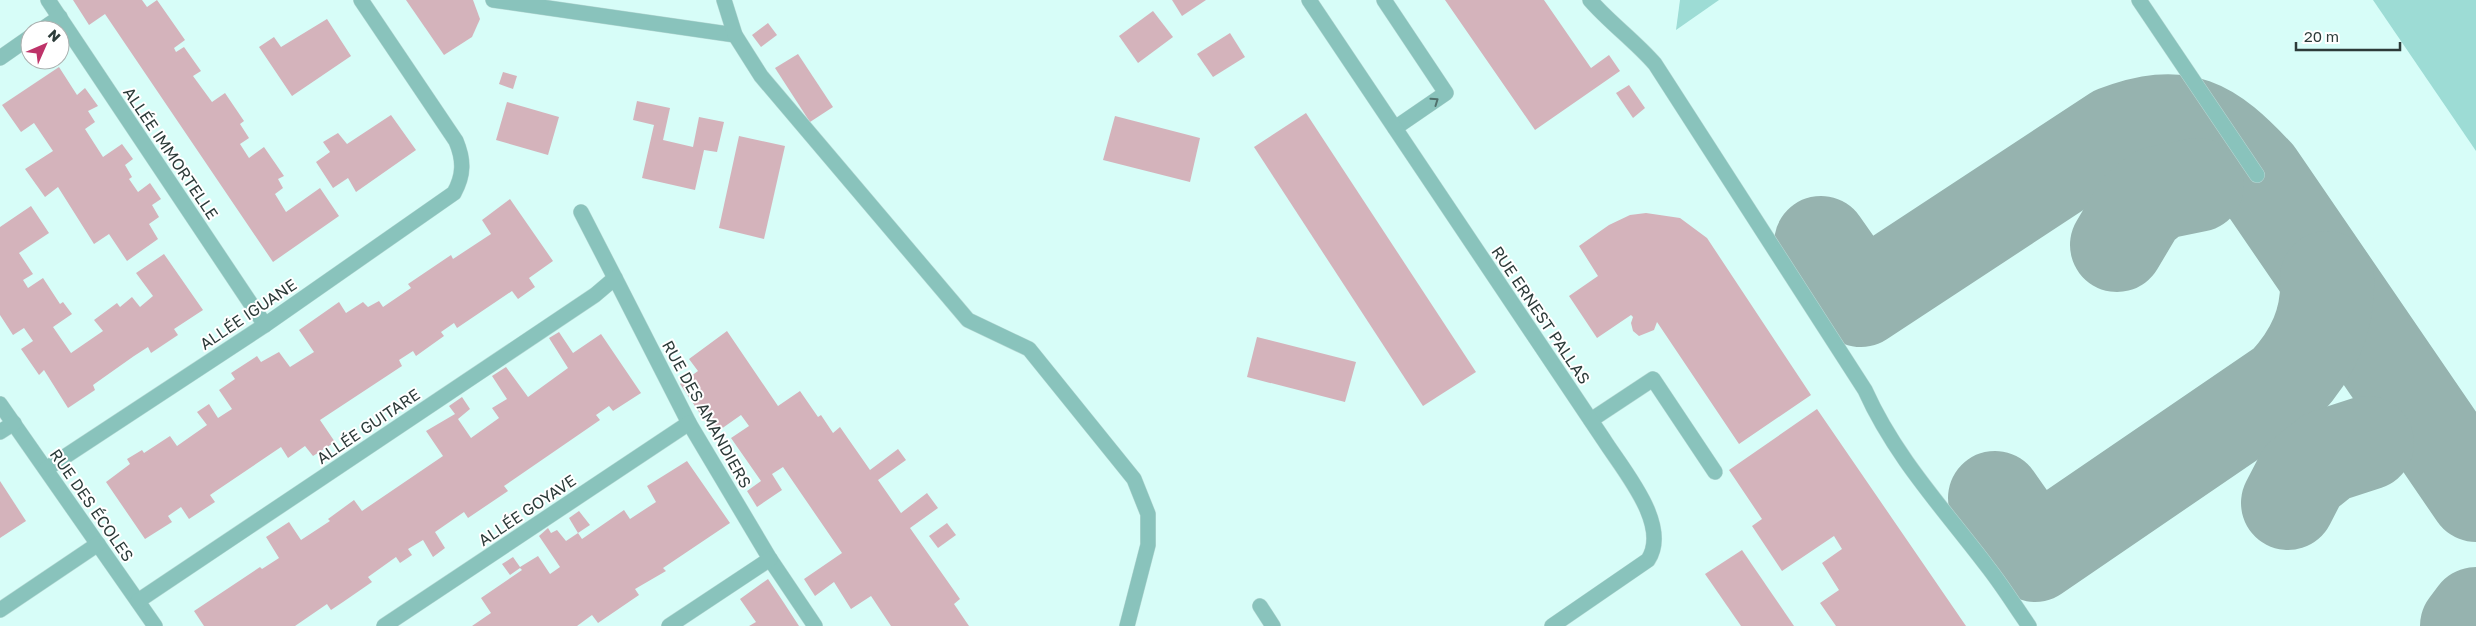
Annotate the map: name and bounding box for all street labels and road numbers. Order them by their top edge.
street label: ALLÉE IMMORTELLE [119,83,223,223]
street label: RUE ERNEST PALLAS [1487,242,1595,388]
street label: ALLÉE IGUANE [196,274,300,354]
street label: RUE DES AMANDIERS [658,337,756,491]
street label: ALLÉE GUITARE [312,384,424,468]
street label: RUE DES ÉCOLES [46,445,138,565]
street label: ALLÉE GOYAVE [474,470,580,550]

